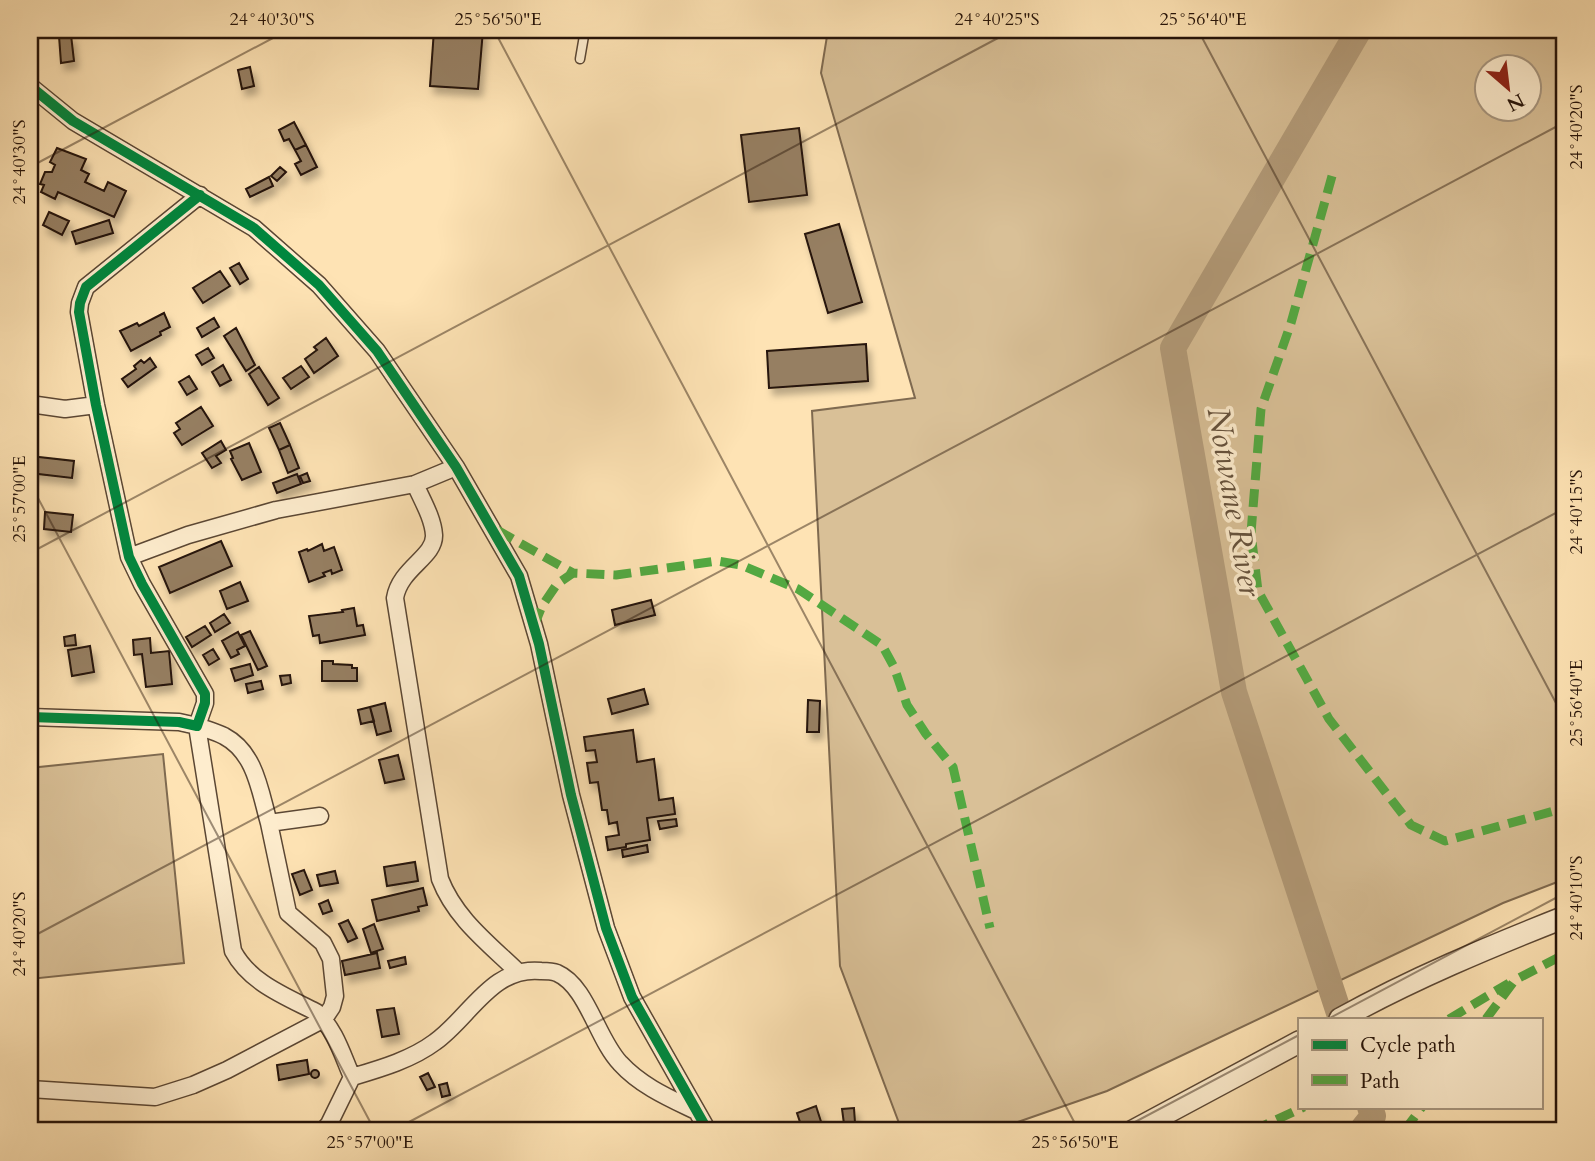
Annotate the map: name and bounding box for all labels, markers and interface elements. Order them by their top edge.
text: 24°40'30"S [230,7,314,32]
text: 25°56'50"E [454,7,542,32]
text: 24°40'25"S [955,7,1039,32]
text: 25°56'40"E [1159,7,1247,32]
north arrow [1472,52,1542,122]
text: 24°40'20"S [1564,85,1589,169]
text: N [1502,87,1529,118]
text: 24°40'30"S [7,120,32,204]
water label: Notwane River [1196,404,1273,601]
text: 25°57'00"E [7,455,32,543]
text: 24°40'15"S [1564,470,1589,554]
text: 25°56'40"E [1564,659,1589,747]
text: 24°40'10"S [1564,856,1589,940]
text: 24°40'20"S [7,892,32,976]
legend [1298,1018,1542,1108]
text: Cycle path [1360,1031,1456,1060]
text: Path [1360,1067,1400,1096]
text: 25°57'00"E [326,1130,414,1155]
text: 25°56'50"E [1031,1130,1119,1155]

